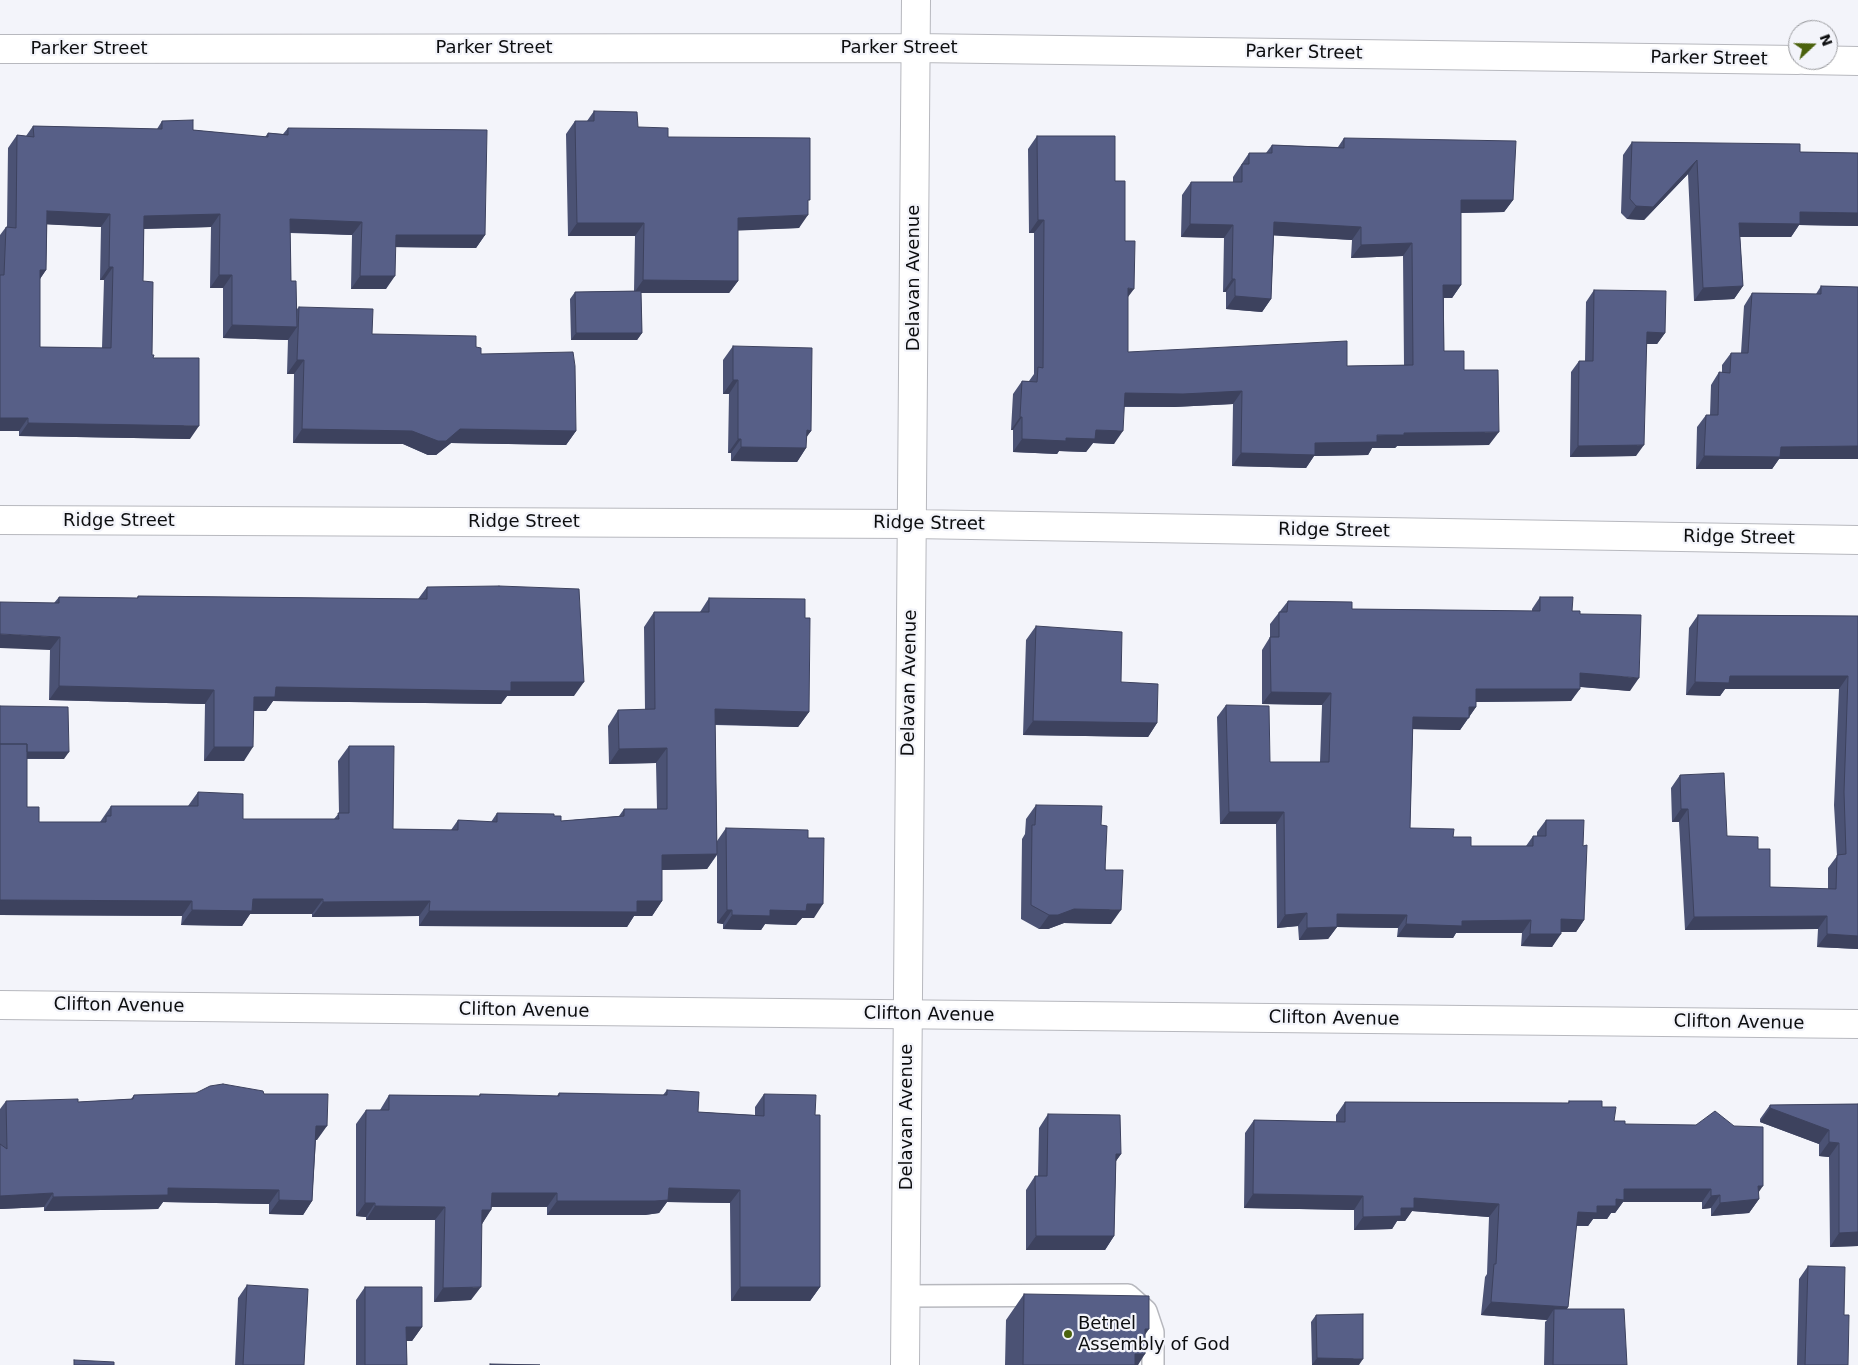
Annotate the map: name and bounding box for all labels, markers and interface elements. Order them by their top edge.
north arrow [1788,20,1838,70]
text: N [1817,32,1836,48]
street label: Parker Street [435,37,553,59]
street label: Parker Street [840,37,958,59]
street label: Parker Street [30,38,148,60]
street label: Parker Street [1245,41,1363,65]
street label: Parker Street [1650,47,1768,71]
street label: Delavan Avenue [903,205,925,351]
street label: Ridge Street [63,510,175,532]
street label: Ridge Street [468,511,580,533]
street label: Ridge Street [873,512,985,536]
street label: Ridge Street [1278,519,1390,543]
street label: Ridge Street [1683,526,1795,550]
street label: Delavan Avenue [898,609,922,757]
street label: Clifton Avenue [53,994,185,1018]
street label: Clifton Avenue [458,999,590,1023]
street label: Clifton Avenue [863,1003,995,1027]
street label: Clifton Avenue [1268,1007,1400,1031]
street label: Clifton Avenue [1673,1011,1805,1035]
street label: Delavan Avenue [896,1044,918,1190]
place label: Betnel Assembly of God [1078,1313,1230,1356]
marker: Betnel Assembly of God [1062,1328,1074,1340]

